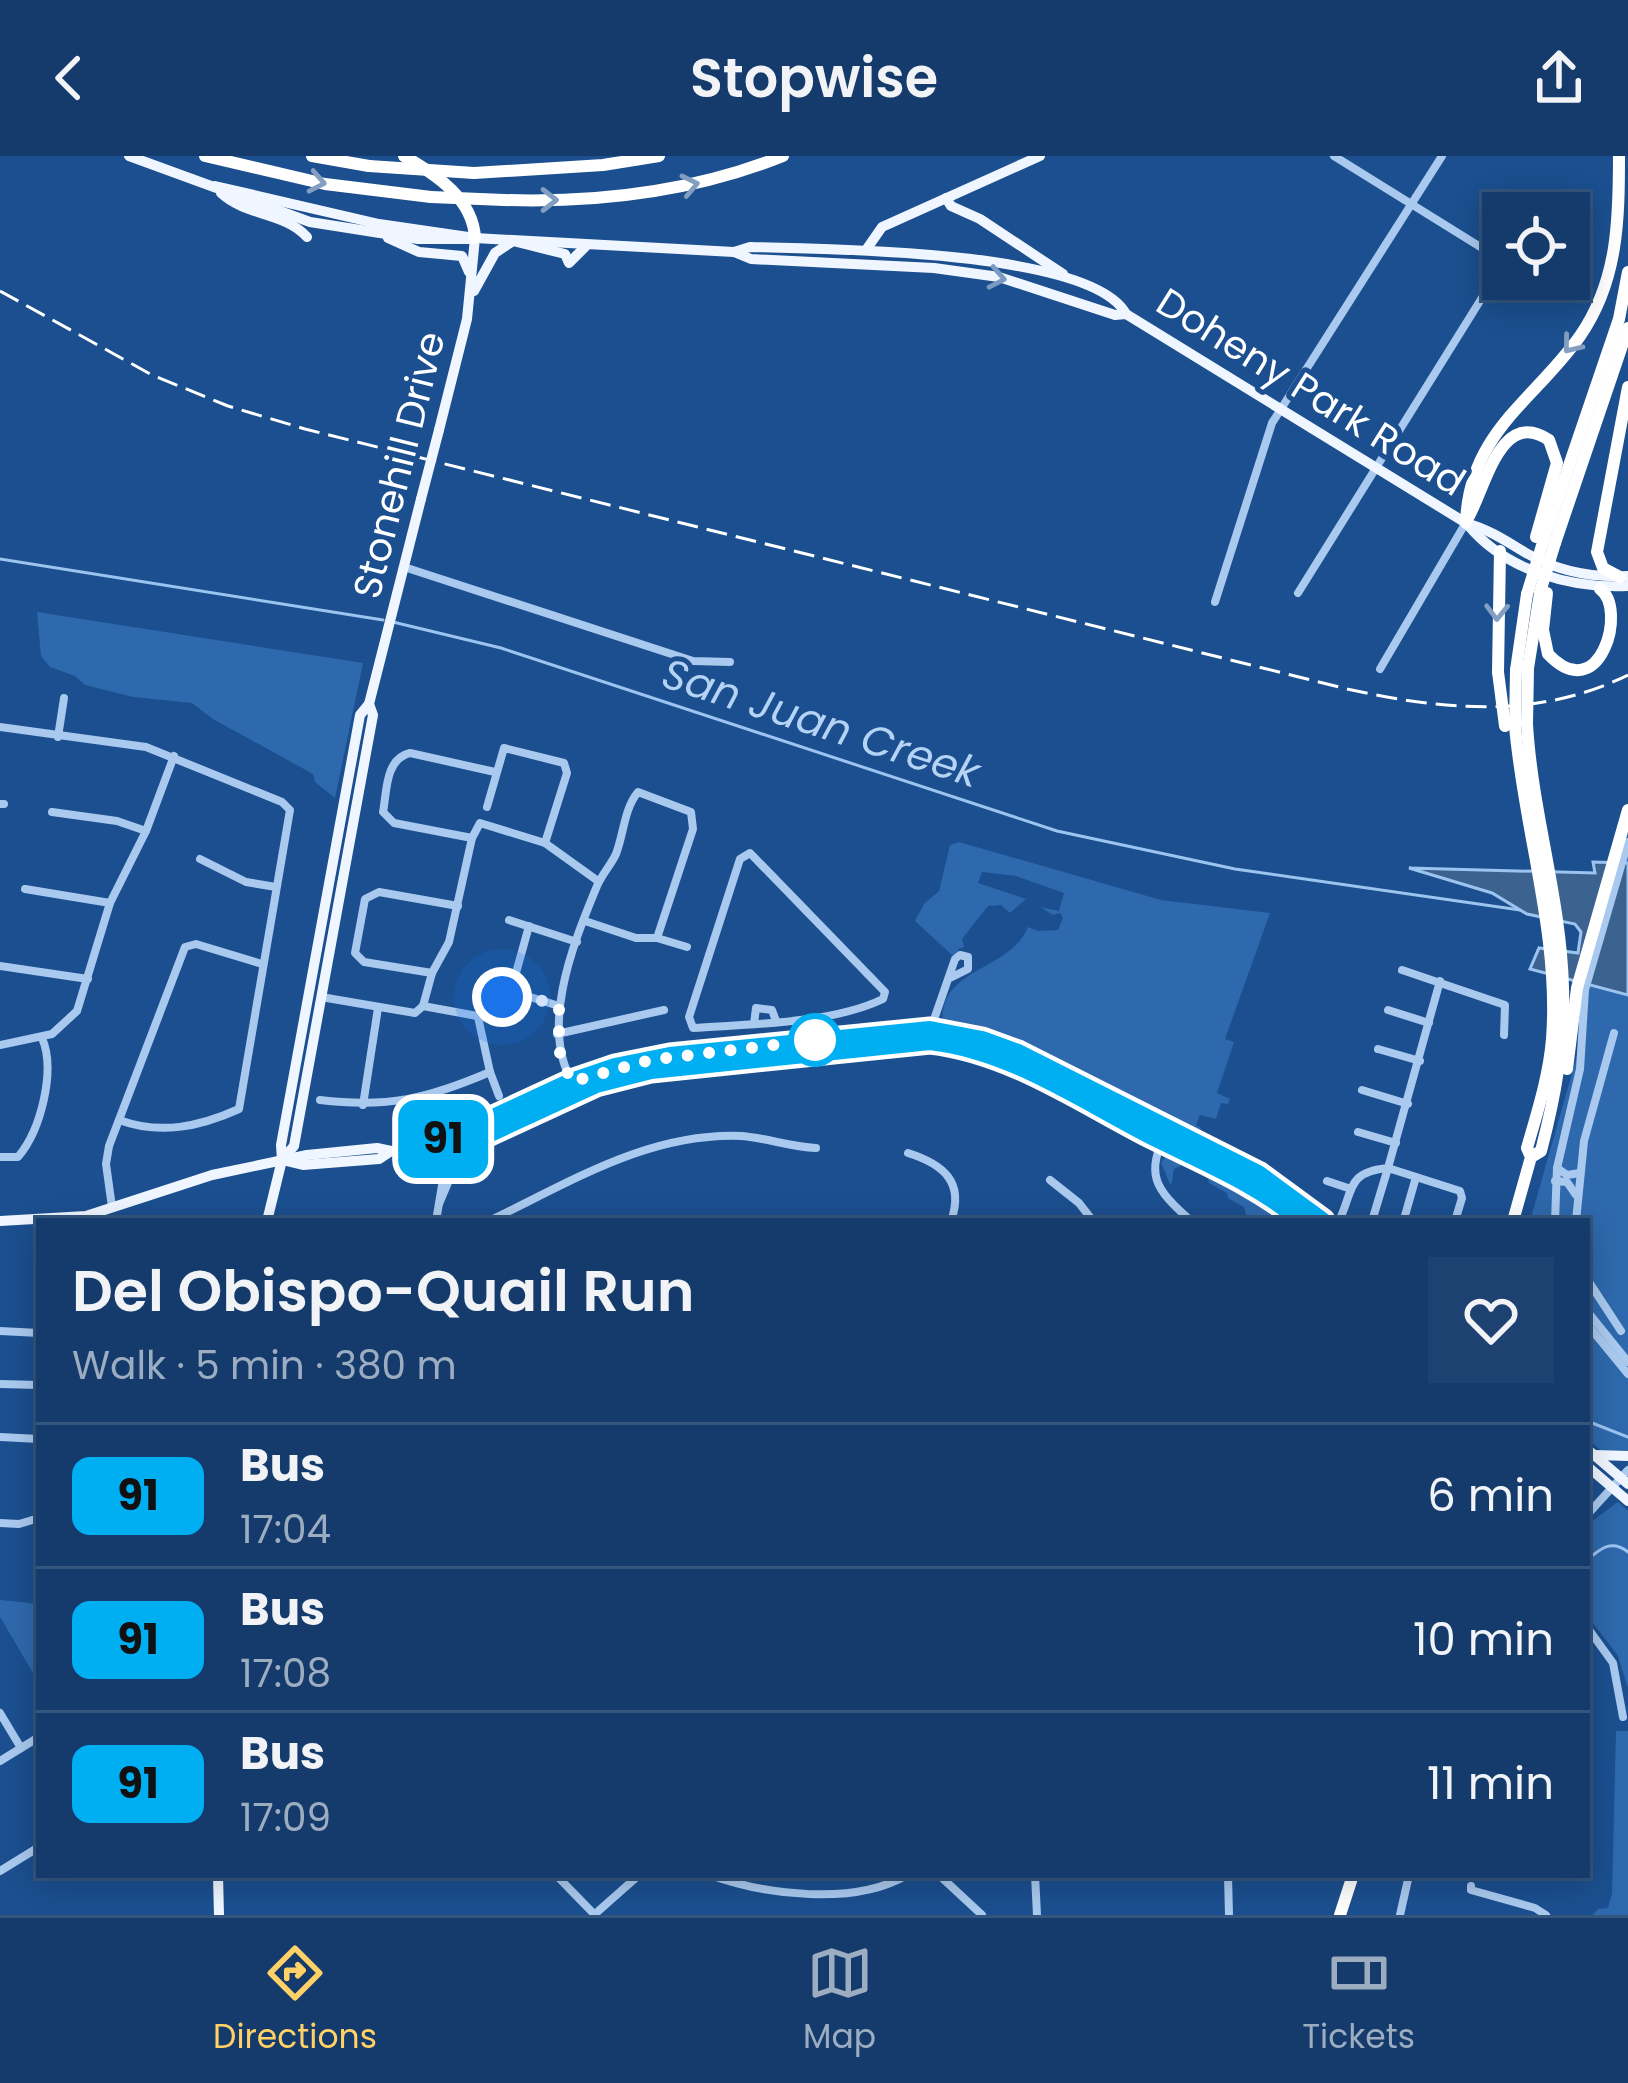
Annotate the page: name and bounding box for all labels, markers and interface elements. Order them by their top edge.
text: Stopwise [690,40,938,116]
icon: back [36,45,102,111]
icon: share [1526,45,1592,111]
one-way arrow [306,168,326,194]
one-way arrow [680,173,700,198]
one-way arrow [541,187,559,213]
map controls [1482,192,1590,300]
button: locate [1482,192,1590,300]
one-way arrow [987,264,1007,290]
street label: Doheny Park Road [1146,275,1476,509]
street label: Stonehill Drive [339,326,459,604]
one-way arrow [1563,332,1585,354]
one-way arrow [1484,603,1510,622]
water label: San Juan Creek [654,644,990,803]
your location [472,967,532,1027]
unlabelled marker [790,1015,840,1065]
line badge: 91 [389,1100,497,1178]
text: 91 [422,1109,464,1168]
text: Del Obispo-Quail Run [72,1251,694,1331]
button: heart [1428,1257,1554,1383]
text: Walk · 5 min · 380 m [72,1338,457,1393]
text: Bus [240,1434,325,1497]
text: 6 min [1427,1464,1554,1527]
text: 91 [117,1466,159,1525]
text: 17:04 [240,1502,331,1557]
text: Bus [240,1578,325,1641]
text: 10 min [1413,1608,1554,1671]
text: 91 [117,1610,159,1669]
text: 17:08 [240,1646,331,1701]
text: Bus [240,1722,325,1785]
text: 11 min [1427,1752,1554,1815]
text: 91 [117,1754,159,1813]
text: 17:09 [240,1790,331,1845]
tab: Directions [213,1940,377,2062]
tab: Map [803,1940,876,2062]
tab: Tickets [1302,1940,1415,2062]

